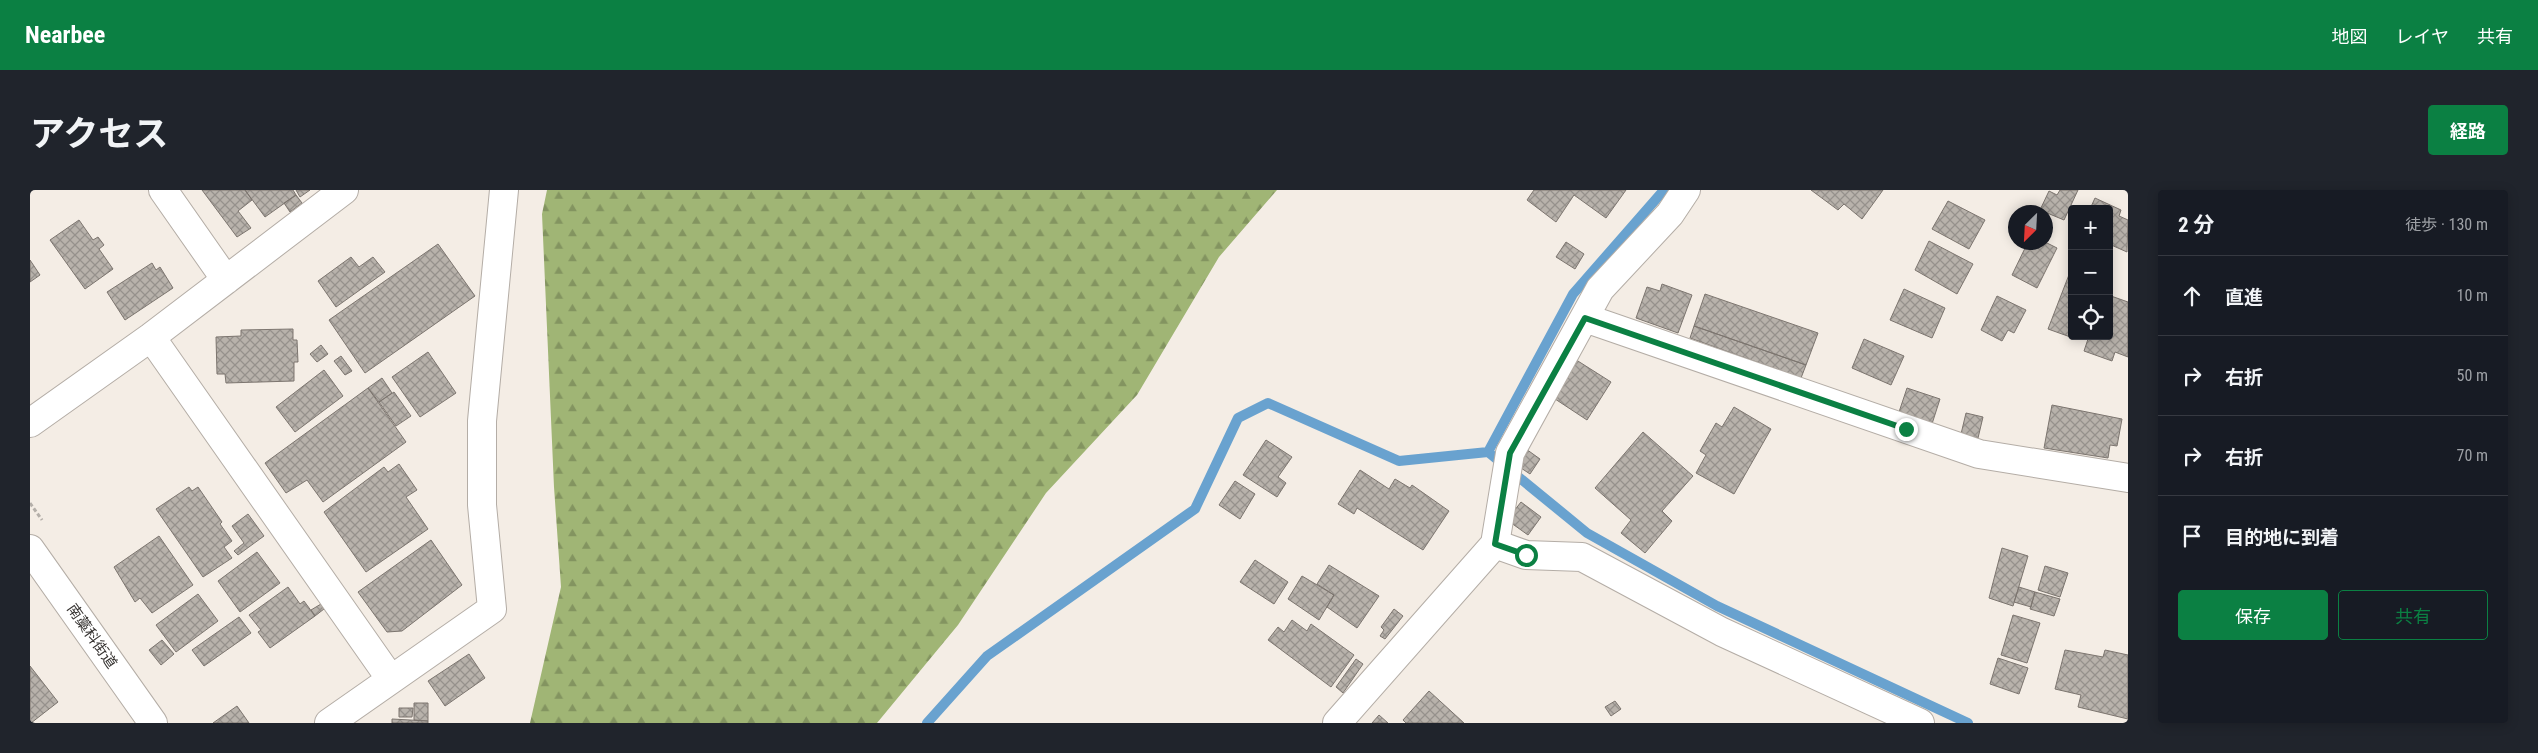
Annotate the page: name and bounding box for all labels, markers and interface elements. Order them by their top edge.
text: Nearbee [25,21,105,49]
text: 地図 [2332,26,2368,47]
text: レイヤ [2396,26,2449,47]
text: 共有 [2477,26,2513,47]
button: 経路 [2428,105,2508,155]
text: アクセス [30,114,168,155]
north arrow [2008,205,2053,250]
map controls [2068,205,2113,340]
button: + [2068,205,2113,250]
text: 2 分 [2178,213,2214,237]
text: 徒歩 · 130 m [2405,215,2488,234]
button: − [2068,250,2113,295]
icon: ahead [2178,282,2206,310]
text: 直進 [2225,286,2263,309]
text: 10 m [2456,286,2488,305]
button: locate [2068,295,2113,340]
icon: right [2178,362,2206,390]
text: 右折 [2225,366,2263,389]
text: 50 m [2456,366,2488,385]
route end [1895,418,1918,441]
icon: right [2178,442,2206,470]
text: 右折 [2225,446,2263,469]
text: 70 m [2456,446,2488,465]
icon: arrive [2178,522,2206,550]
text: 目的地に到着 [2225,526,2339,549]
route start [1515,544,1538,567]
button: 保存 [2178,590,2328,640]
button: 共有 [2338,590,2488,640]
street label: 南藁科街道 [63,600,121,672]

